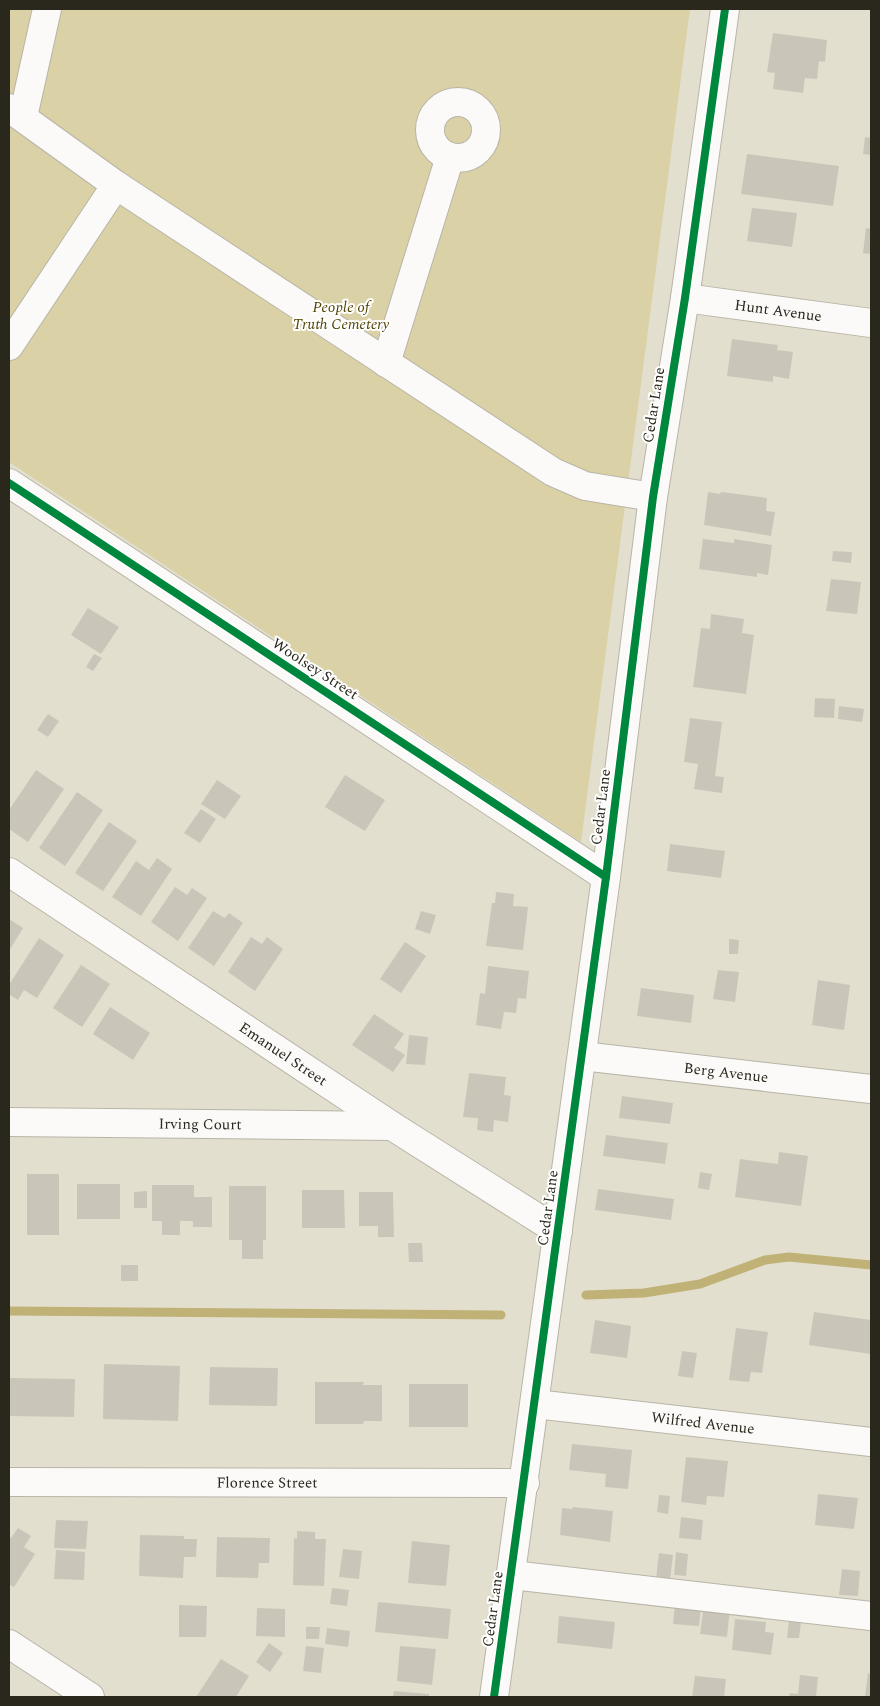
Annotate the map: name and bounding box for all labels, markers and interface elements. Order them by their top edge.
street label: Hunt Avenue [733,293,823,328]
park label: People of Truth Cemetery [293,296,390,336]
street label: Cedar Lane [637,365,671,445]
street label: Woolsey Street [267,632,363,706]
street label: Cedar Lane [585,768,617,846]
street label: Emanuel Street [234,1016,332,1092]
street label: Berg Avenue [683,1056,769,1089]
street label: Irving Court [158,1112,242,1136]
street label: Cedar Lane [531,1169,565,1247]
street label: Wilfred Avenue [650,1406,756,1440]
street label: Florence Street [216,1471,318,1494]
street label: Cedar Lane [476,1570,510,1648]

